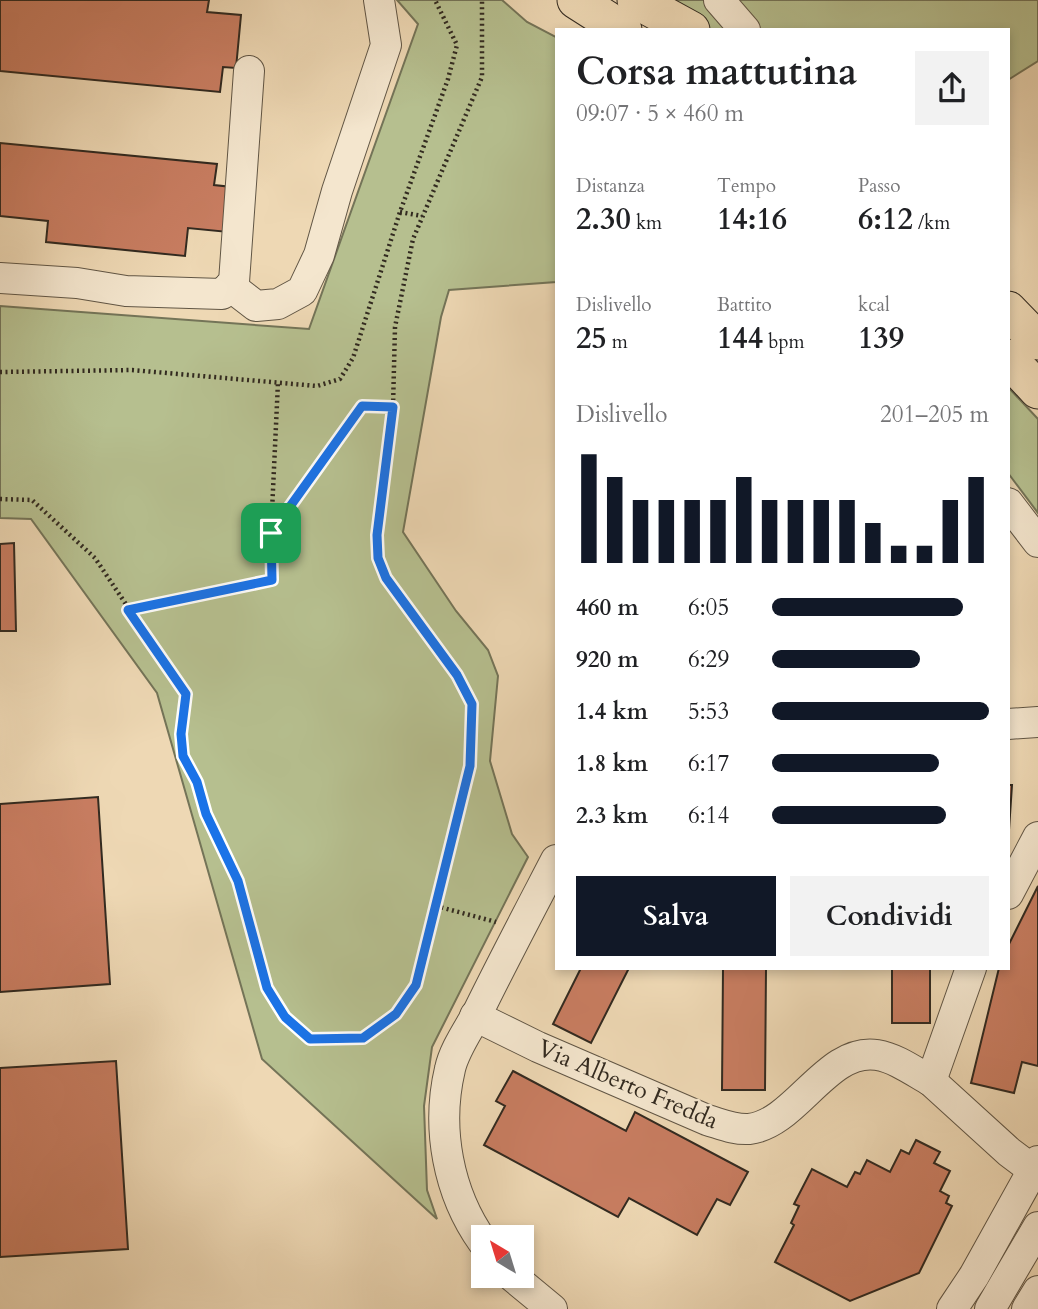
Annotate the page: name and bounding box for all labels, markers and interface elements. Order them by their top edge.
text: Corsa mattutina [576,46,857,98]
button: share [915,51,989,125]
text: 09:07 · 5 × 460 m [576,98,744,129]
text: Distanza [576,173,645,199]
text: Tempo [717,173,776,199]
text: Passo [858,173,900,199]
text: 2.30 [576,199,631,240]
text: 14:16 [717,199,787,240]
text: 6:12 [858,199,913,240]
text: km [631,210,662,236]
text: /km [913,210,950,236]
text: Dislivello [576,292,652,318]
text: Battito [717,292,772,318]
text: kcal [858,292,890,318]
text: 25 [576,318,607,359]
text: 144 [717,318,763,359]
text: 139 [858,318,904,359]
text: m [607,329,628,355]
text: bpm [763,329,805,355]
text: Dislivello [576,399,667,430]
text: 201–205 m [880,399,989,430]
pin [241,503,301,563]
icon: arrive [252,514,290,552]
text: 460 m [576,592,639,623]
text: 6:05 [688,592,729,623]
text: 920 m [576,644,639,675]
text: 6:29 [688,644,729,675]
text: 1.4 km [576,696,648,727]
text: 5:53 [688,696,729,727]
text: 1.8 km [576,748,648,779]
text: 6:17 [688,748,729,779]
text: 2.3 km [576,800,648,831]
text: 6:14 [688,800,729,831]
button: Salva [576,876,776,956]
button: Condividi [790,876,989,956]
street label: Via Alberto Fredda [532,1032,724,1138]
north arrow [471,1225,534,1288]
map controls [471,1225,534,1288]

